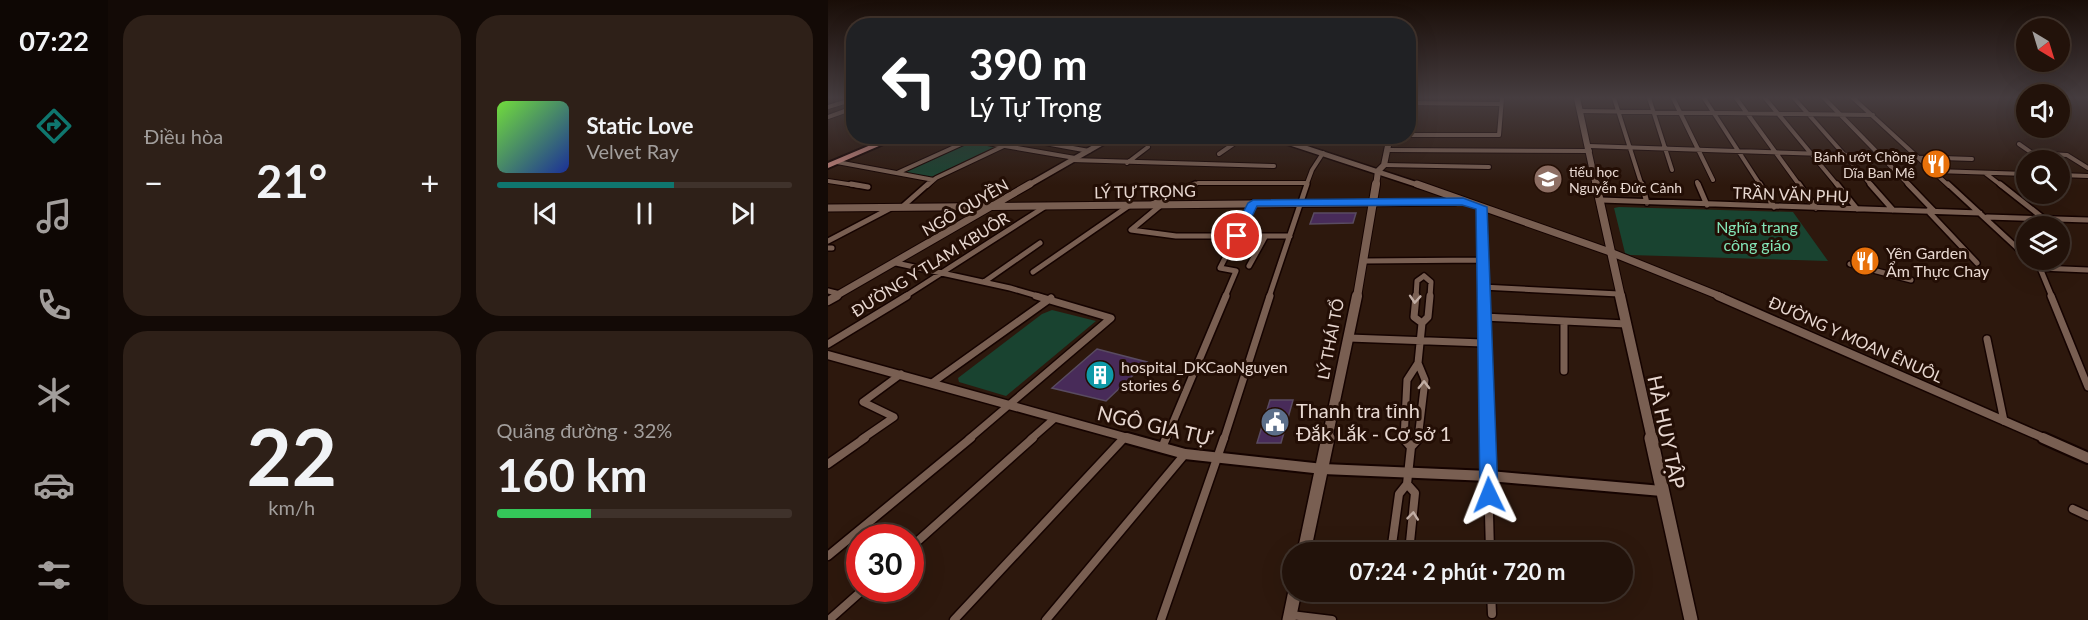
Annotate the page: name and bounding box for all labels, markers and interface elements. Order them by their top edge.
north arrow [2016,18,2070,72]
map controls [2016,18,2070,270]
text: 07:22 [19,24,89,57]
text: 390 m [969,39,1087,89]
icon: left [870,42,948,120]
button: sound [2016,84,2070,138]
text: Lý Tự Trọng [969,90,1102,123]
icon: directions [33,105,75,147]
text: Static Love [587,112,694,139]
text: Điều hòa [144,124,223,148]
text: Velvet Ray [587,139,679,163]
place label: Bánh ướt Chồng Dĩa Ban Mê [1814,148,1915,181]
restaurant icon: Bánh ướt Chồng Dĩa Ban Mê [1920,148,1952,180]
button: search [2016,150,2070,204]
text: 21° [256,154,327,208]
text: − [144,162,163,202]
text: + [420,162,440,202]
school or university icon: tiểu học Nguyễn Đức Cảnh [1532,163,1564,195]
place label: tiểu học Nguyễn Đức Cảnh [1569,163,1682,196]
street label: NGÔ QUYỀN [918,175,1012,239]
street label: LÝ TỰ TRỌNG [1094,181,1196,201]
street label: TRẦN VĂN PHỤ [1732,182,1850,206]
icon: music [33,195,75,237]
icon: previous [529,197,562,230]
icon: pause [628,197,661,230]
icon: next [726,197,759,230]
street label: ĐƯỜNG Y TLAM KBUÔR [848,208,1012,320]
pin [1211,210,1262,261]
button: layers [2016,216,2070,270]
park label: Nghĩa trang công giáo [1716,217,1798,254]
icon: arrive [1220,219,1253,252]
place label: Yên Garden Ẩm Thực Chay [1886,243,1990,280]
restaurant icon: Yên Garden Ẩm Thực Chay [1849,245,1881,277]
icon: phone [33,284,75,326]
street label: ĐƯỜNG Y MOAN ÊNUÔL [1766,292,1946,386]
one-way arrow [1409,295,1422,304]
street label: LÝ THÁI TỔ [1313,297,1347,381]
place label: hospital_DKCaoNguyen stories 6 [1121,357,1288,394]
building icon: hospital_DKCaoNguyen stories 6 [1084,359,1116,391]
street label: HÀ HUY TẬP [1643,373,1691,491]
icon: climate [33,374,75,416]
one-way arrow [1418,381,1430,390]
place label: Thanh tra tỉnh Đắk Lắk - Cơ sở 1 [1296,398,1451,445]
street label: NGÔ GIA TỰ [1095,400,1215,450]
public building icon: Thanh tra tỉnh Đắk Lắk - Cơ sở 1 [1259,406,1291,438]
text: 22 [247,409,337,503]
text: Quãng đường · 32% [497,418,672,442]
text: 160 km [497,448,647,502]
position arrow [1457,463,1521,527]
icon: car [33,464,75,506]
text: km/h [268,495,315,519]
one-way arrow [1406,512,1419,521]
speed limit sign: 30 [846,524,924,602]
icon: filters [33,554,75,596]
text: 07:24 · 2 phút · 720 m [1350,558,1565,585]

